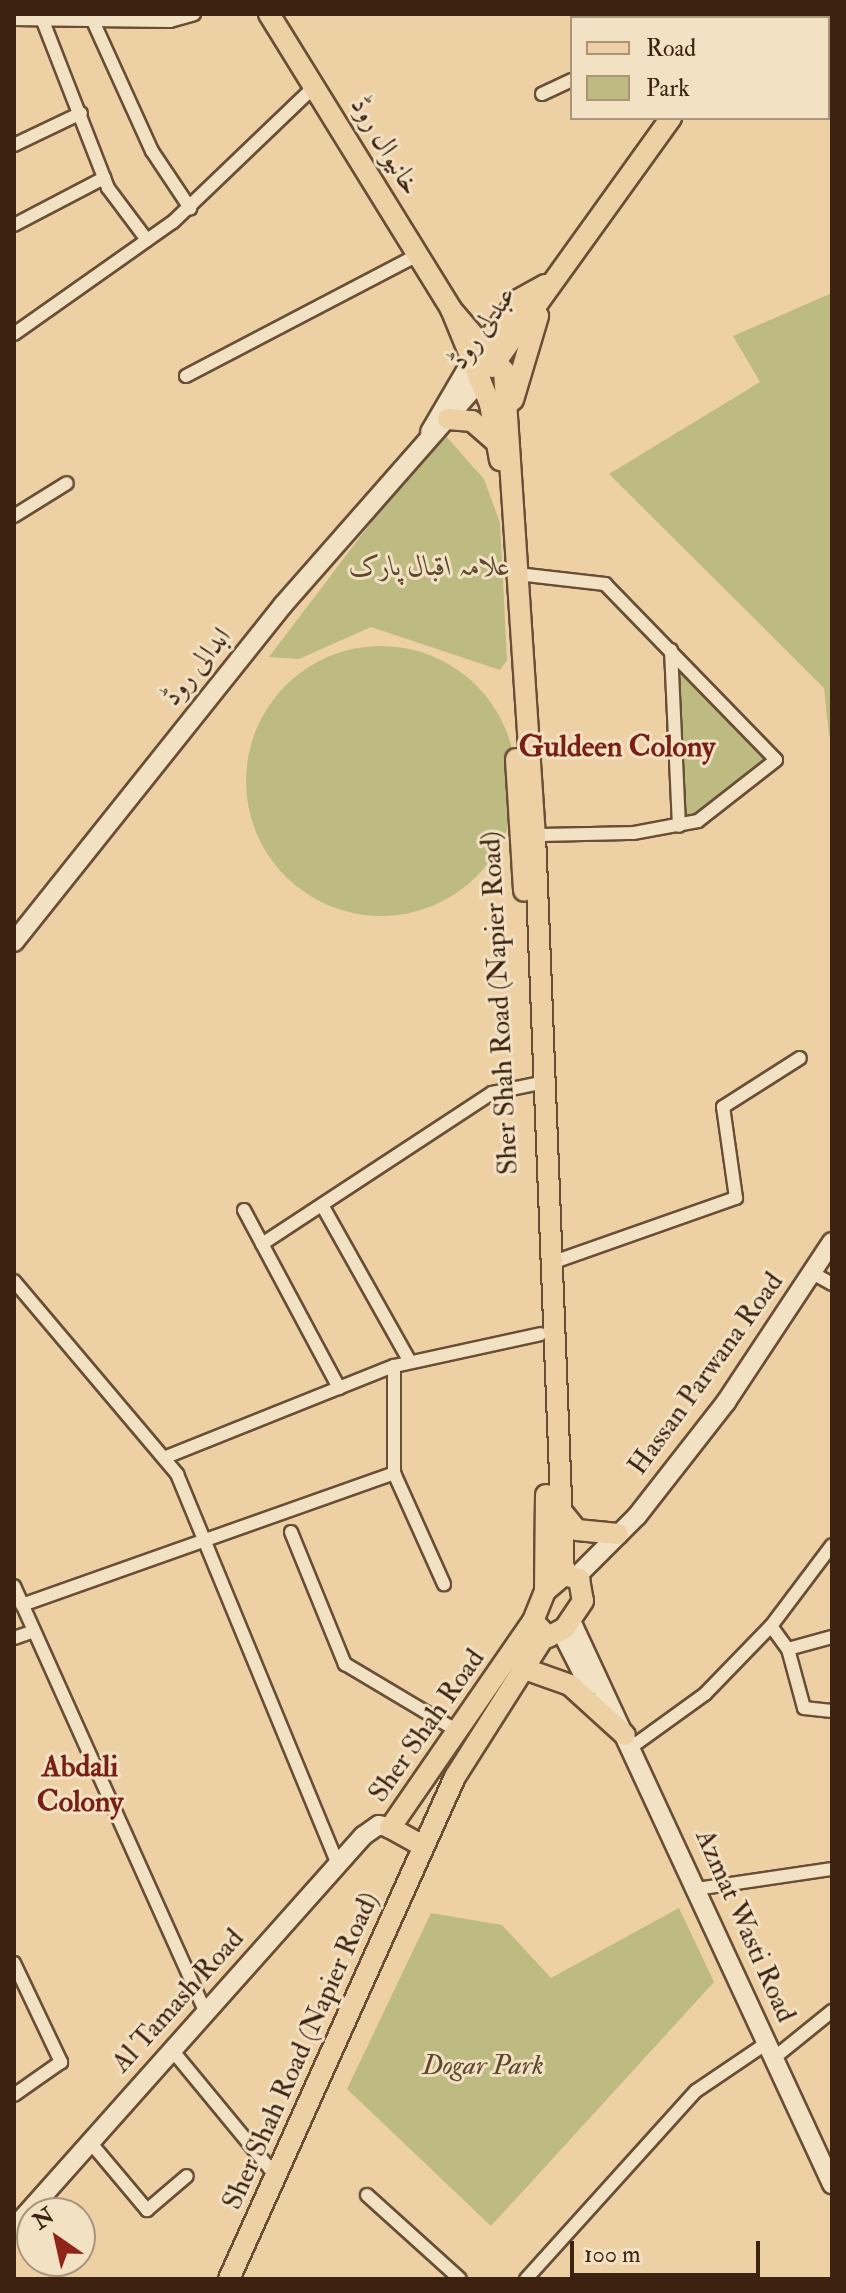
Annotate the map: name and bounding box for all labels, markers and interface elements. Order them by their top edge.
legend [570,16,830,120]
text: Road [646,33,696,64]
text: Park [646,73,690,104]
street label: خانیوال روڈ [342,91,428,201]
street label: عبدلی روڈ [442,280,524,376]
park label: علامہ اقبال پارک [349,550,511,584]
street label: ابدالی روڈ [155,621,239,713]
district label: Guldeen Colony [519,729,715,765]
street label: Sher Shah Road (Napier Road) [474,830,526,1176]
street label: Hassan Parwana Road [621,1266,791,1482]
street label: Sher Shah Road [362,1643,492,1809]
district label: Abdali Colony [37,1749,123,1820]
street label: Azmat Wasti Road [687,1824,803,2028]
street label: Sher Shah Road (Napier Road) [216,1887,386,2215]
street label: Al Tamash Road [105,1922,251,2080]
park label: Dogar Park [422,2049,544,2083]
north arrow [16,2197,96,2277]
text: N [28,2202,60,2236]
scale bar [574,2225,764,2275]
text: 100 m [584,2239,641,2270]

